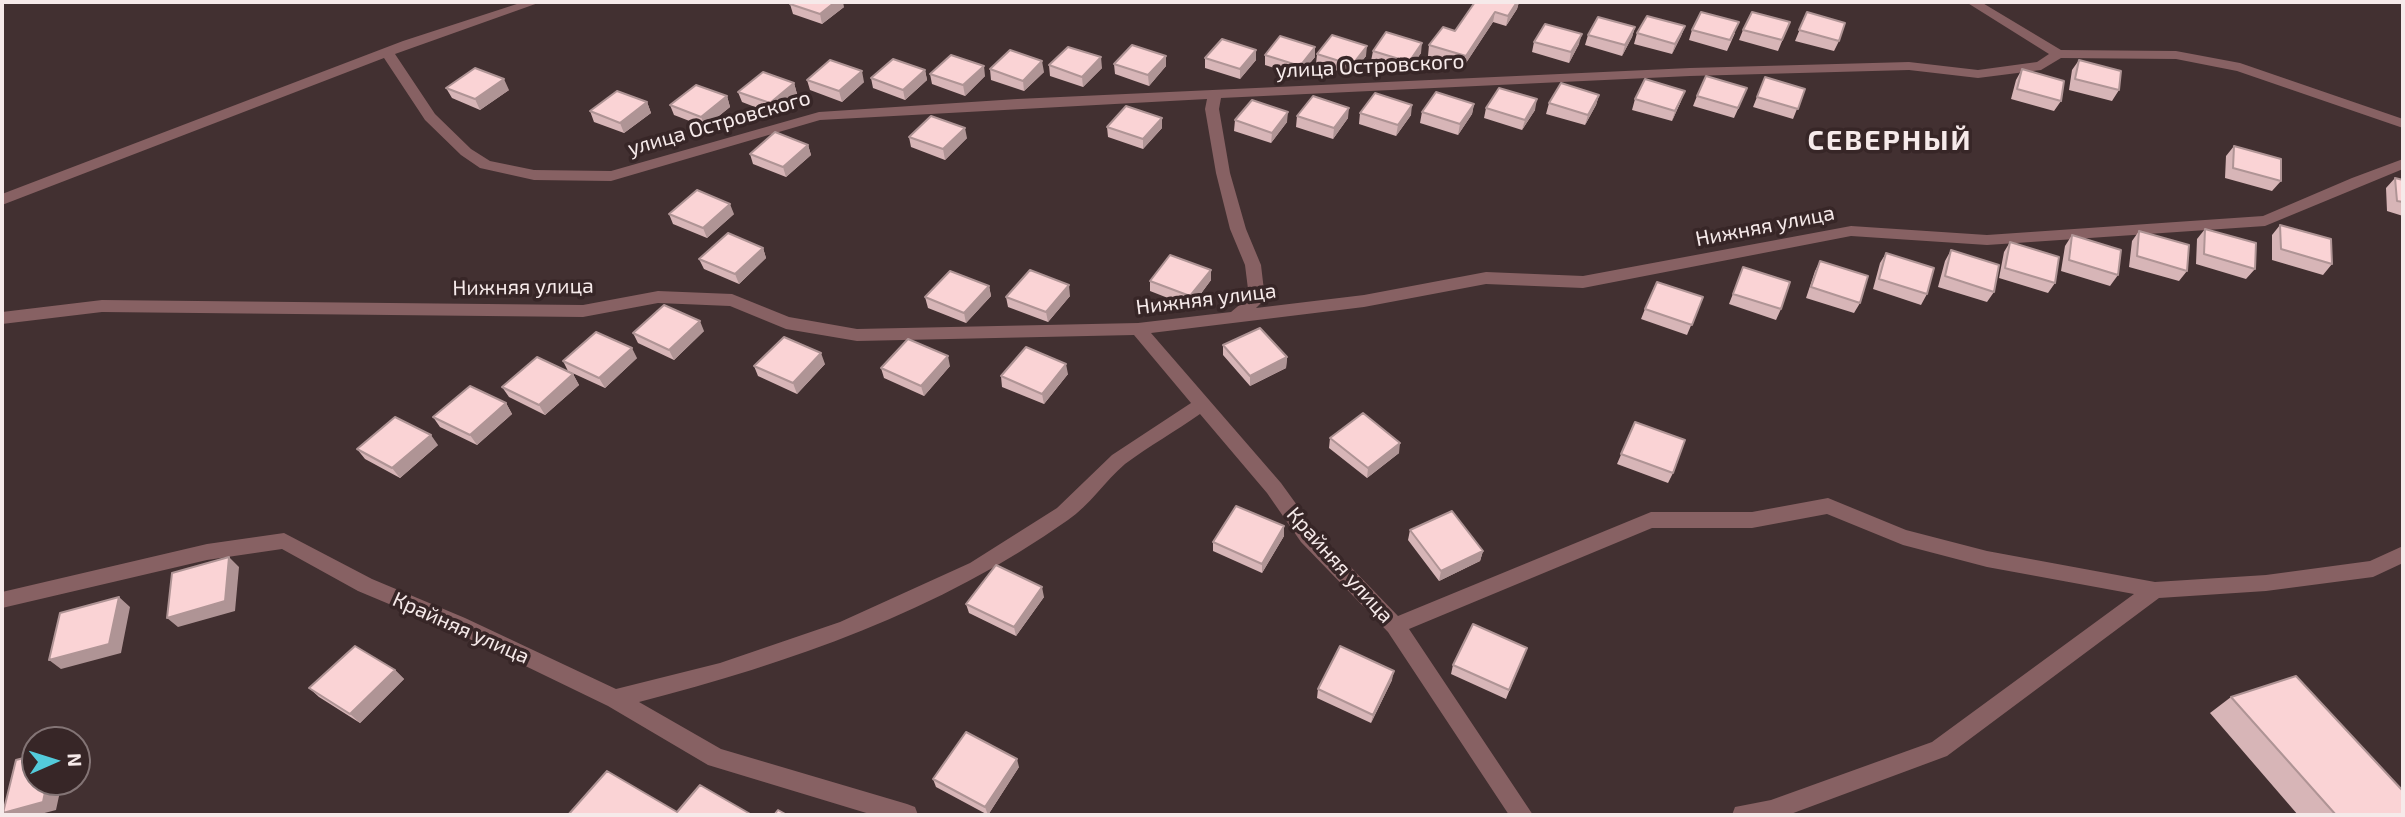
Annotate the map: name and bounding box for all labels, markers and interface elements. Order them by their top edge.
street label: улица Островского [1275,48,1465,84]
street label: улица Островского [625,85,813,161]
district label: СЕВЕРНЫЙ [1809,124,1971,158]
street label: Нижняя улица [1693,200,1837,252]
street label: Нижняя улица [452,273,594,301]
street label: Нижняя улица [1134,278,1278,320]
street label: Крайняя улица [1281,502,1399,628]
street label: Крайняя улица [389,587,533,669]
north arrow [21,726,91,796]
text: N [64,753,87,767]

